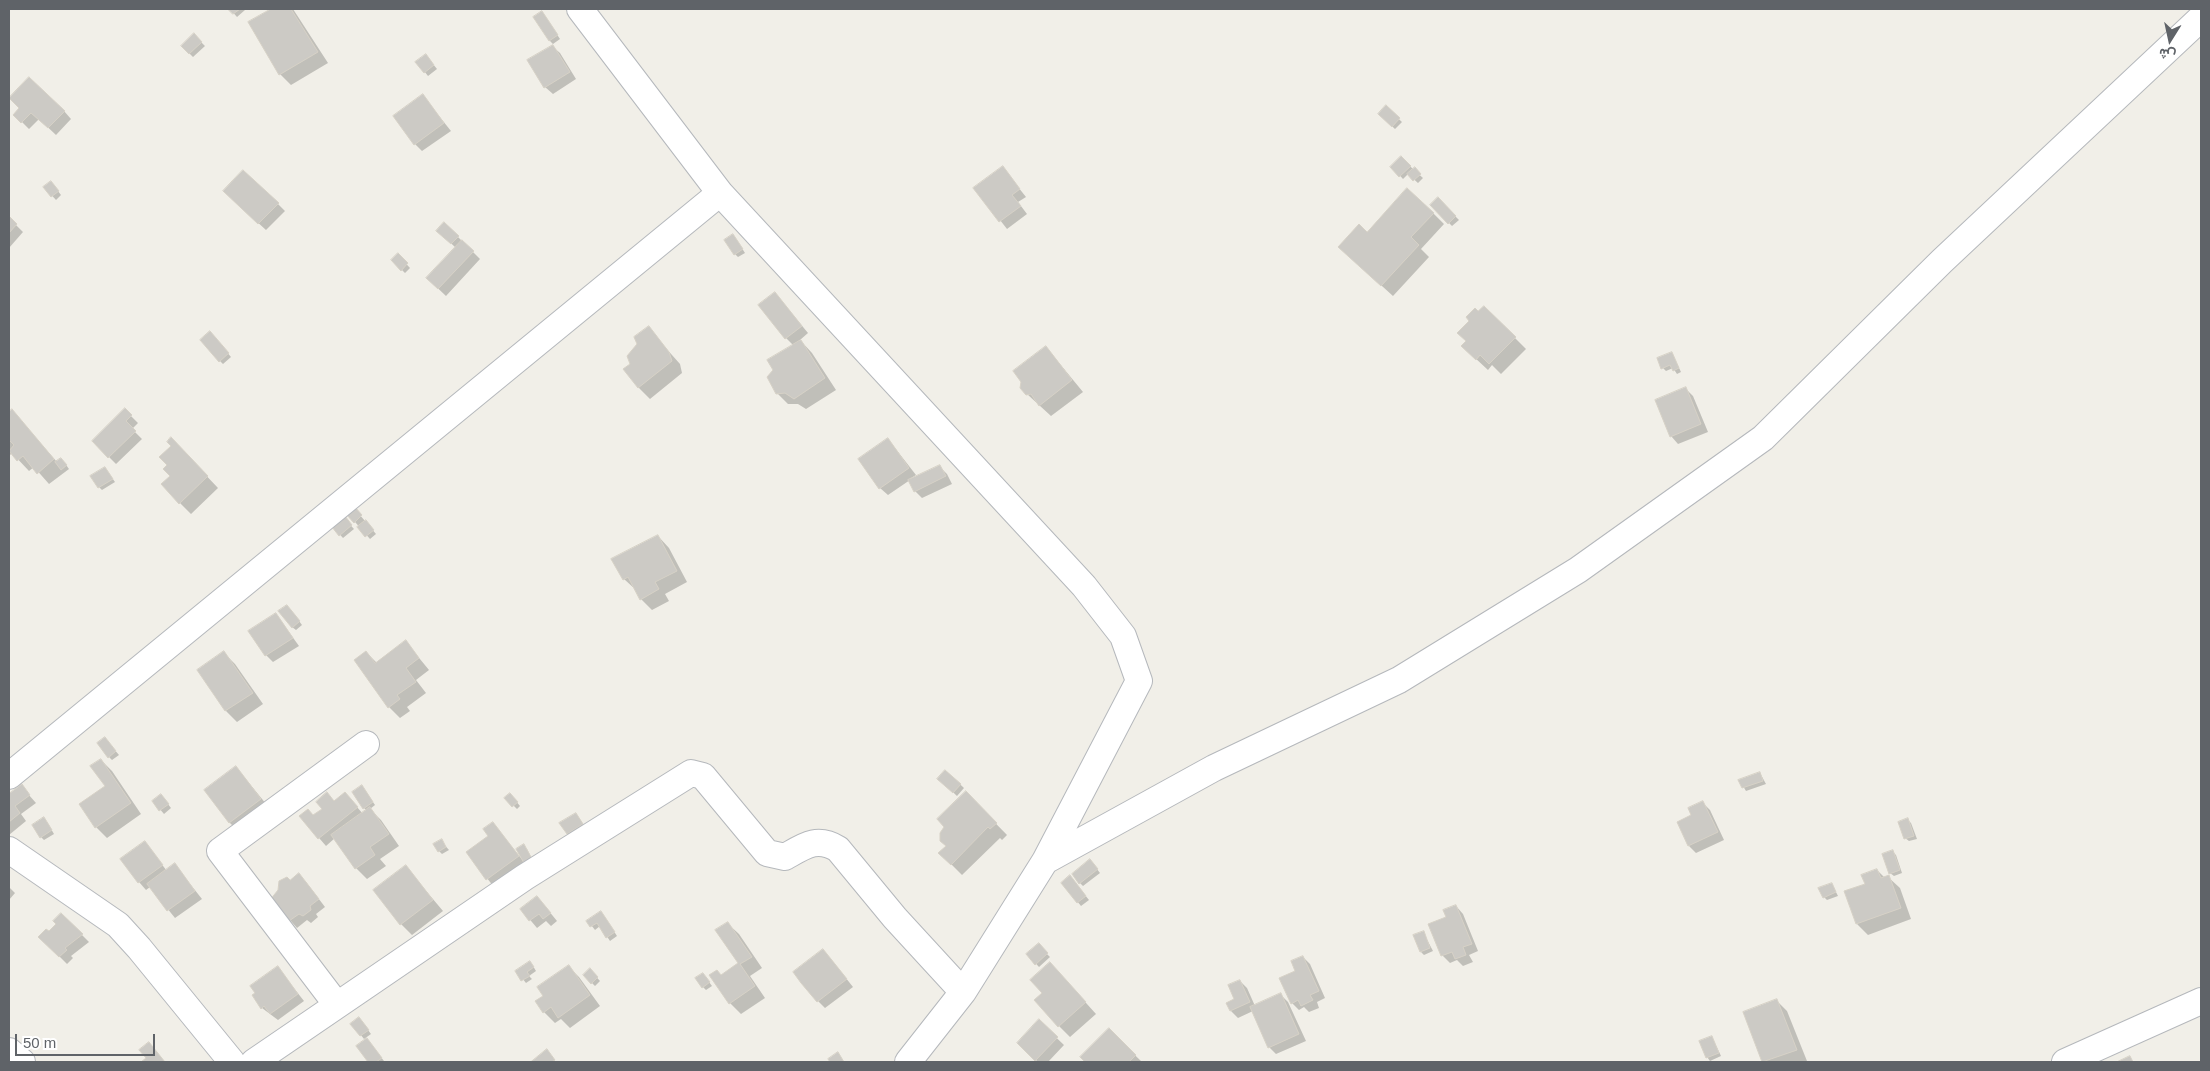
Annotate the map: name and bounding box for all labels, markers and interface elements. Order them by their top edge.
north arrow [2145,15,2195,65]
text: ش [2158,45,2177,64]
scale bar [18,1024,158,1056]
text: 50 m [23,1034,56,1051]

